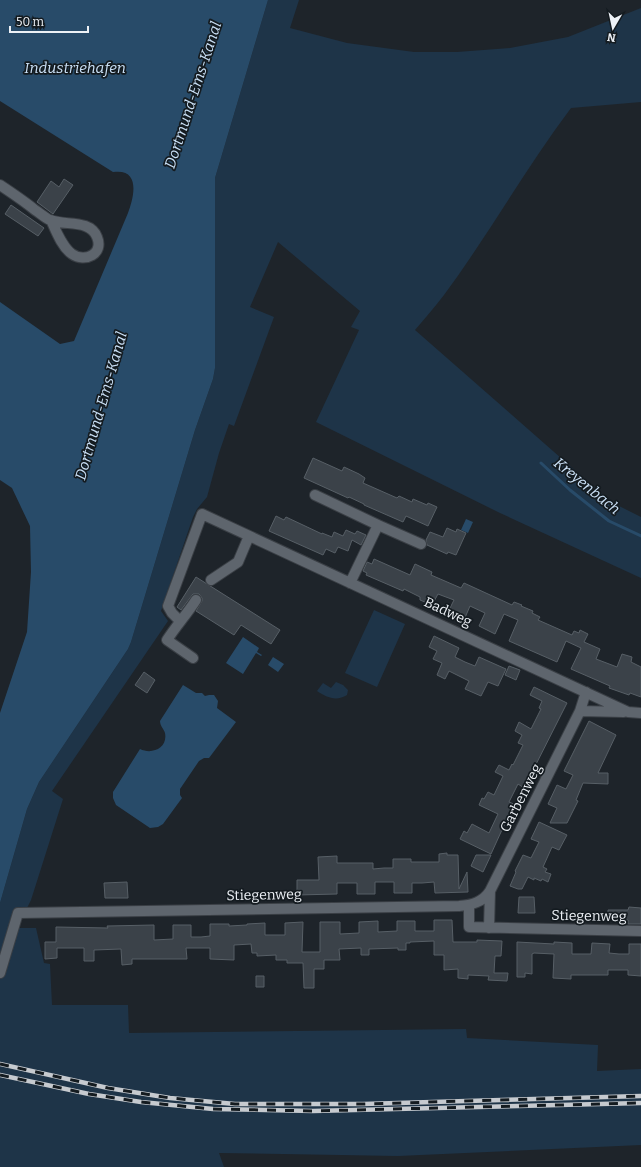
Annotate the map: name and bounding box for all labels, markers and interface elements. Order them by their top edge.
scale bar [10,8,88,34]
north arrow [593,8,633,48]
text: 50 m [16,15,45,29]
water label: Dortmund-Ems-Kanal [161,19,225,171]
text: N [606,30,617,44]
water label: Industriehafen [24,59,126,77]
water label: Dortmund-Ems-Kanal [71,330,131,482]
water label: Kreyenbach [550,454,624,518]
street label: Badweg [421,594,475,631]
street label: Garbenweg [497,761,546,835]
street label: Stiegenweg [226,886,302,904]
street label: Stiegenweg [551,907,627,925]

